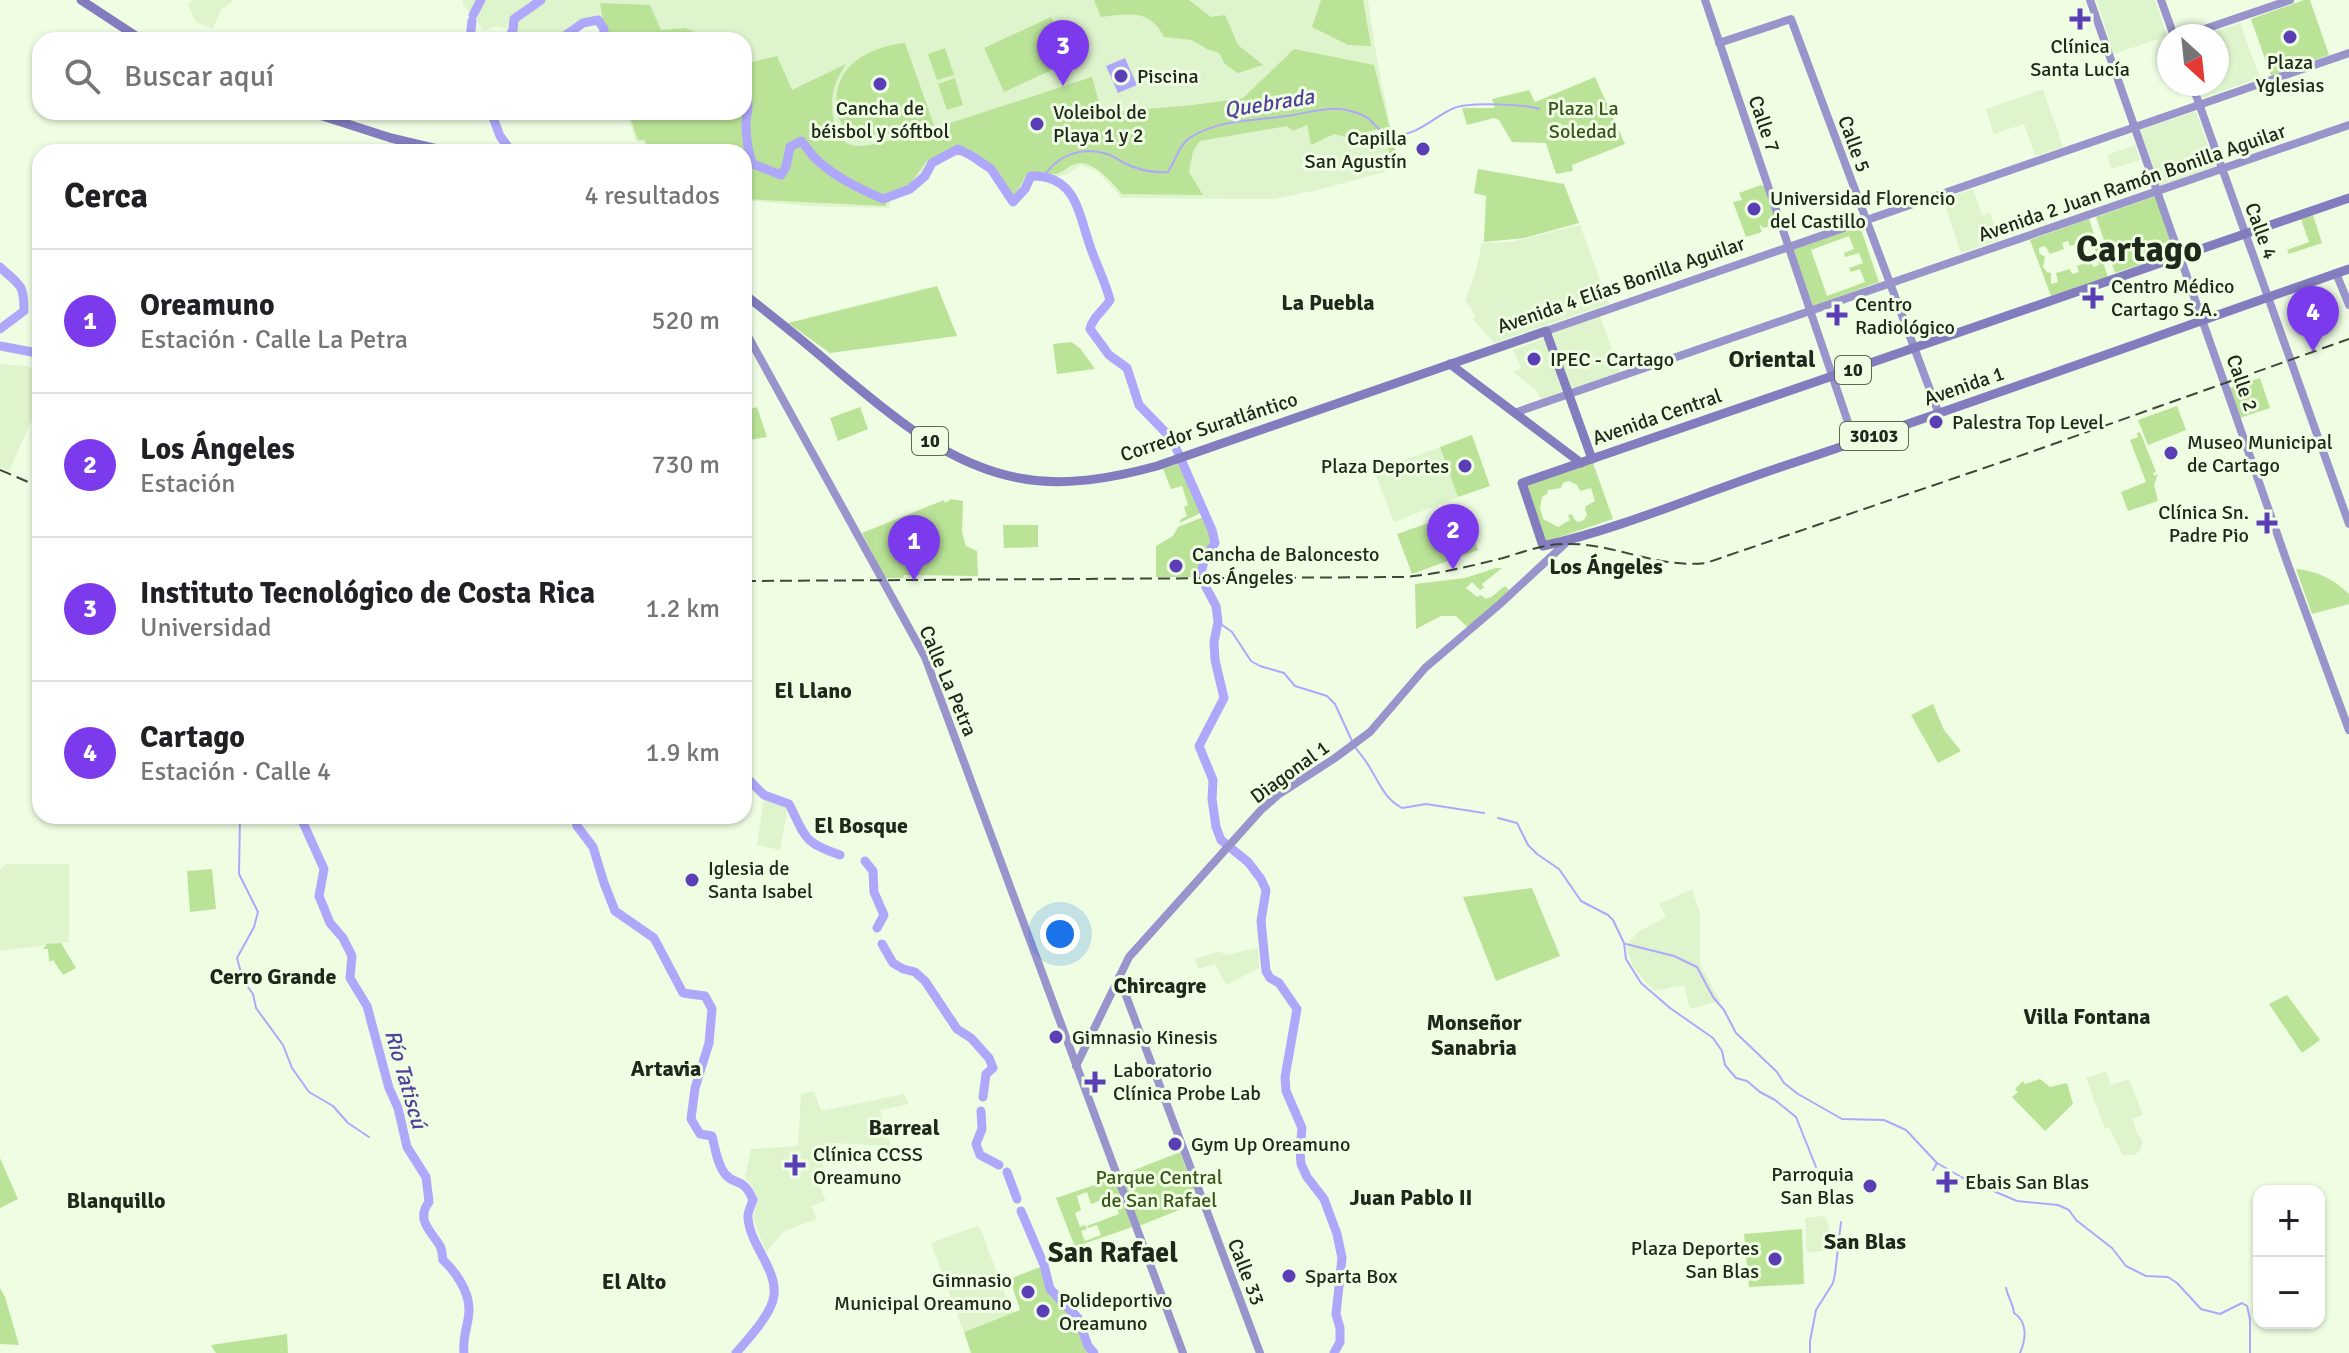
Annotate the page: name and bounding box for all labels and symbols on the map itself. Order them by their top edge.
marker: Clínica Santa Lucía [2069,8,2091,30]
pin: 3 [1037,20,1089,86]
north arrow [2157,24,2229,96]
marker: Plaza Yglesias [2281,28,2299,46]
place label: Clínica Santa Lucía [2030,34,2130,82]
place label: Plaza Yglesias [2256,50,2324,98]
place label: Piscina [1137,64,1199,89]
marker: Piscina [1112,67,1130,85]
marker: Cancha de béisbol y sóftbol [871,75,889,93]
water label: Quebrada [1222,82,1317,123]
street label: Calle 7 [1743,92,1785,156]
place label: Cancha de béisbol y sóftbol [811,96,949,144]
park label: Plaza La Soledad [1547,96,1619,144]
place label: Voleibol de Playa 1 y 2 [1053,100,1147,148]
street label: Calle 5 [1832,112,1876,176]
marker: Voleibol de Playa 1 y 2 [1028,115,1046,133]
street label: Avenida 2 Juan Ramón Bonilla Aguilar [1975,118,2290,248]
place label: Capilla San Agustín [1305,126,1407,174]
marker: Capilla San Agustín [1414,140,1432,158]
place label: Universidad Florencio del Castillo [1770,186,1955,234]
street label: Calle 4 [2239,199,2283,263]
marker: Universidad Florencio del Castillo [1745,200,1763,218]
district label: Cartago [2076,227,2202,272]
street label: Avenida 4 Elías Bonilla Aguilar [1494,231,1749,339]
place label: Centro Médico Cartago S.A. [2111,274,2234,322]
pin: 4 [2287,286,2339,352]
marker: Centro Médico Cartago S.A. [2082,287,2104,309]
district label: La Puebla [1281,289,1375,316]
place label: Centro Radiológico [1855,292,1955,340]
marker: Centro Radiológico [1826,304,1848,326]
district label: Oriental [1728,344,1816,374]
place label: IPEC - Cartago [1550,347,1674,372]
marker: IPEC - Cartago [1525,350,1543,368]
street label: Calle 2 [2221,351,2263,415]
road number: 10 [1835,356,1871,384]
street label: Avenida 1 [1921,361,2007,411]
street label: Avenida Central [1589,383,1725,451]
street label: Corredor Suratlántico [1117,387,1301,467]
place label: Palestra Top Level [1952,410,2104,435]
marker: Palestra Top Level [1927,413,1945,431]
road number: 30103 [1840,422,1908,450]
road number: 10 [912,427,948,455]
place label: Museo Municipal de Cartago [2187,430,2333,478]
marker: Museo Municipal de Cartago [2162,444,2180,462]
place label: Plaza Deportes [1321,454,1449,479]
marker: Plaza Deportes [1456,457,1474,475]
place label: Clínica Sn. Padre Pio [2158,500,2249,548]
pin: 2 [1427,504,1479,570]
marker: Clínica Sn. Padre Pio [2256,512,2278,534]
pin: 1 [888,515,940,581]
place label: Cancha de Baloncesto Los Ángeles [1192,542,1379,590]
district label: Los Ángeles [1549,553,1663,580]
marker: Cancha de Baloncesto Los Ángeles [1167,557,1185,575]
street label: Calle La Petra [913,622,983,740]
district label: El Llano [774,677,852,704]
street label: Diagonal 1 [1246,735,1334,809]
district label: El Bosque [814,812,908,839]
place label: Iglesia de Santa Isabel [708,856,813,904]
marker: Iglesia de Santa Isabel [683,871,701,889]
your location [1040,914,1080,954]
district label: Cerro Grande [210,963,336,990]
district label: Chircagre [1113,972,1207,999]
district label: Villa Fontana [2023,1003,2151,1030]
district label: Monseñor Sanabria [1427,1009,1522,1061]
place label: Gimnasio Kinesis [1072,1025,1218,1050]
water label: Río Tatiscú [379,1027,433,1133]
marker: Gimnasio Kinesis [1047,1028,1065,1046]
district label: Artavia [631,1055,701,1082]
place label: Laboratorio Clínica Probe Lab [1113,1058,1261,1106]
marker: Laboratorio Clínica Probe Lab [1084,1071,1106,1093]
district label: Barreal [868,1114,940,1141]
place label: Gym Up Oreamuno [1191,1132,1350,1157]
marker: Gym Up Oreamuno [1166,1135,1184,1153]
place label: Clínica CCSS Oreamuno [813,1142,923,1190]
marker: Clínica CCSS Oreamuno [784,1154,806,1176]
place label: Parroquia San Blas [1771,1162,1854,1210]
park label: Parque Central de San Rafael [1095,1165,1223,1213]
place label: Ebais San Blas [1965,1170,2089,1195]
marker: Ebais San Blas [1936,1171,1958,1193]
marker: Parroquia San Blas [1861,1177,1879,1195]
district label: Juan Pablo II [1349,1184,1473,1211]
district label: Blanquillo [66,1187,166,1214]
district label: San Blas [1824,1228,1906,1255]
street label: Calle 33 [1222,1235,1270,1309]
district label: San Rafael [1048,1236,1178,1270]
place label: Plaza Deportes San Blas [1631,1236,1759,1284]
marker: Plaza Deportes San Blas [1766,1250,1784,1268]
place label: Sparta Box [1305,1264,1398,1289]
marker: Sparta Box [1280,1267,1298,1285]
district label: El Alto [602,1268,666,1295]
place label: Gimnasio Municipal Oreamuno [834,1268,1012,1316]
marker: Gimnasio Municipal Oreamuno [1019,1283,1037,1301]
place label: Polideportivo Oreamuno [1059,1288,1172,1336]
marker: Polideportivo Oreamuno [1034,1302,1052,1320]

